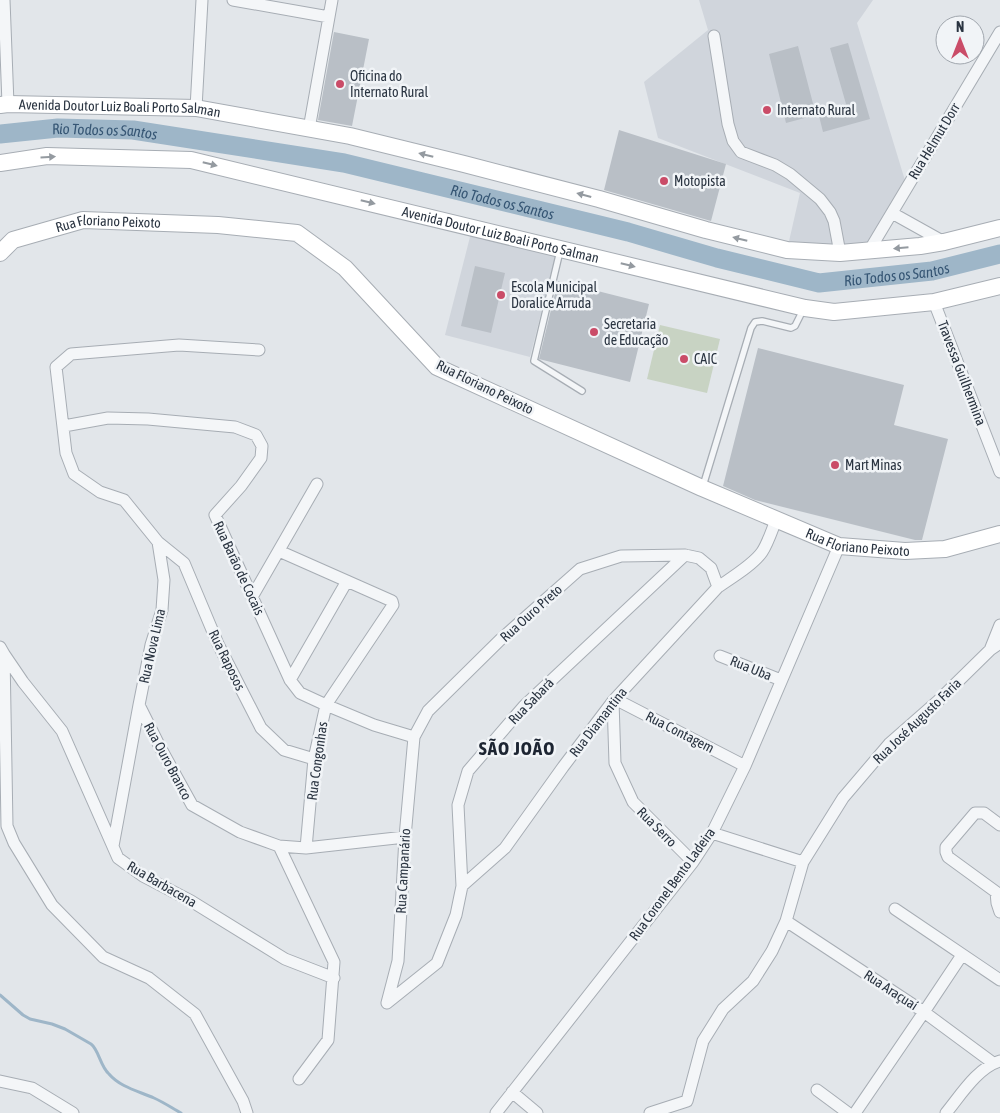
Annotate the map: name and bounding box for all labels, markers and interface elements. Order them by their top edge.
north arrow [935,15,985,65]
text: N [956,19,964,35]
place label: Oficina do Internato Rural [350,68,429,100]
marker: Oficina do Internato Rural [334,78,346,90]
street label: Avenida Doutor Luiz Boali Porto Salman [19,96,222,120]
street label: Rua Helmut Dorr [905,99,963,182]
place label: Internato Rural [777,102,856,118]
marker: Internato Rural [761,104,773,116]
water label: Rio Todos os Santos [51,119,159,142]
one-way arrow [419,151,434,159]
one-way arrow [41,152,57,160]
one-way arrow [203,160,218,168]
place label: Motopista [674,173,726,189]
marker: Motopista [658,175,670,187]
water label: Rio Todos os Santos [449,181,556,222]
one-way arrow [576,191,591,199]
one-way arrow [361,198,376,206]
street label: Avenida Doutor Luiz Boali Porto Salman [400,203,601,266]
street label: Rua Floriano Peixoto [54,212,161,235]
one-way arrow [733,234,748,242]
one-way arrow [893,244,909,252]
water label: Rio Todos os Santos [843,259,951,289]
one-way arrow [621,261,636,269]
place label: Escola Municipal Doralice Arruda [511,279,598,311]
marker: Escola Municipal Doralice Arruda [495,289,507,301]
place label: Secretaria de Educação [604,316,668,348]
street label: Travessa Guilhermina [935,318,989,428]
marker: Secretaria de Educação [588,326,600,338]
place label: CAIC [694,351,718,367]
marker: CAIC [678,353,690,365]
street label: Rua Floriano Peixoto [434,357,536,417]
place label: Mart Minas [845,457,902,473]
marker: Mart Minas [829,459,841,471]
street label: Rua Barão de Cocais [210,518,268,618]
street label: Rua Floriano Peixoto [803,525,910,559]
street label: Rua Ouro Preto [497,581,565,645]
street label: Rua Nova Lima [136,607,168,685]
street label: Rua Raposos [205,627,249,693]
street label: Rua Uba [728,652,774,684]
street label: Rua Sabará [505,675,557,727]
street label: Rua José Augusto Faria [870,675,964,767]
street label: Rua Diamantina [566,684,630,760]
street label: Rua Contagem [643,708,717,756]
street label: Rua Ouro Branco [141,720,195,802]
street label: Rua Congonhas [304,721,330,801]
district label: SÃO JOÃO [479,737,555,759]
street label: Rua Serro [634,804,680,850]
street label: Rua Coronel Bento Ladeira [626,825,718,943]
street label: Rua Campanário [393,828,413,914]
street label: Rua Barbacena [124,858,200,910]
street label: Rua Araçuaí [861,967,921,1013]

